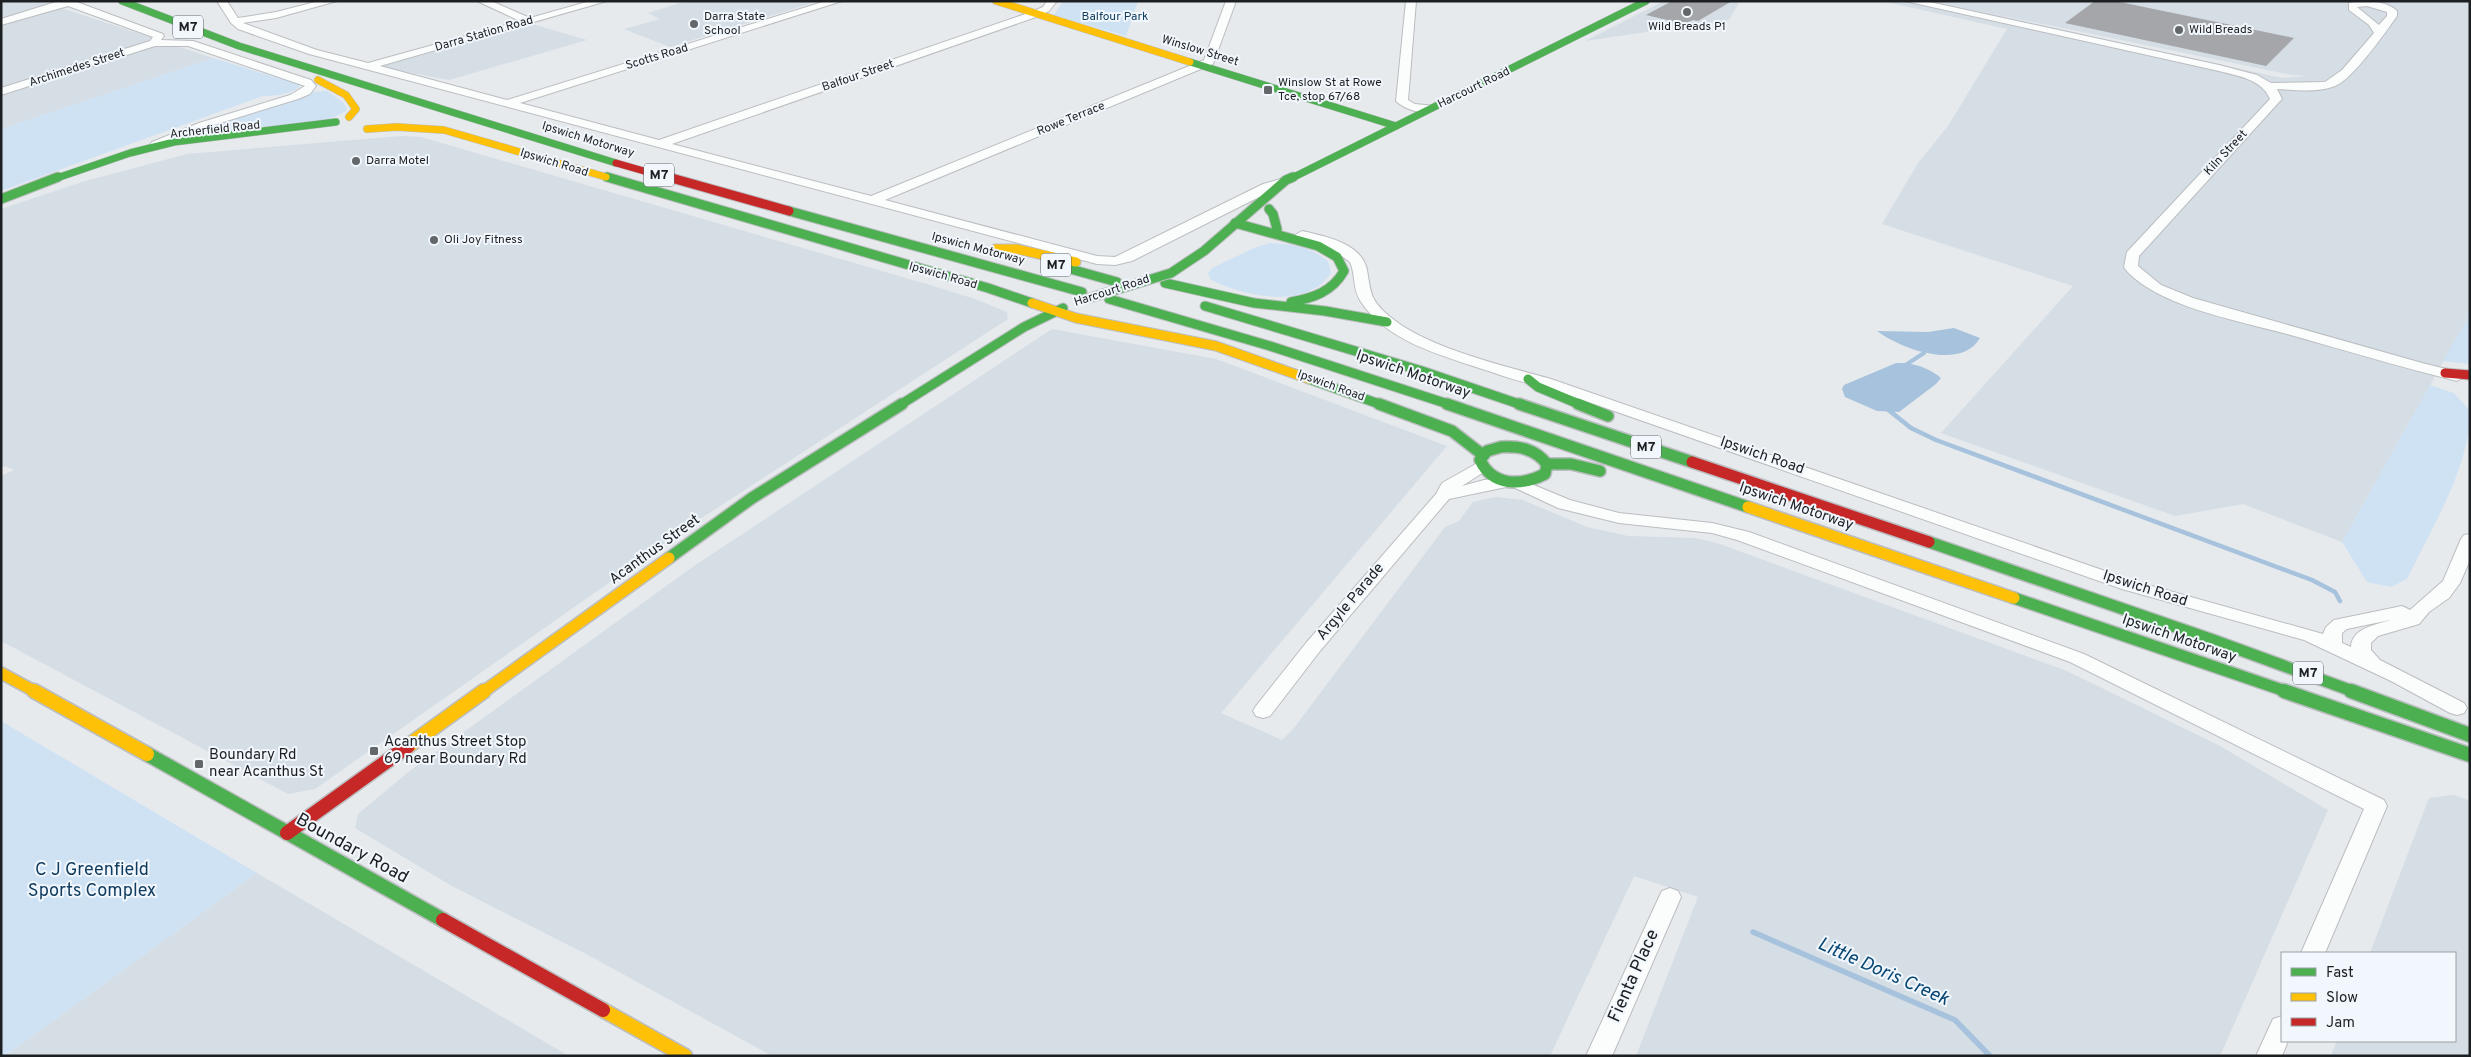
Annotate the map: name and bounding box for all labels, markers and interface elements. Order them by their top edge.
marker: Wild Breads P1 [1681,6,1693,18]
place label: Darra State School [704,9,765,39]
park label: Balfour Park [1082,9,1148,25]
street label: Darra Station Road [433,12,535,56]
road number: M7 [173,16,203,38]
marker: Darra State School [688,18,700,30]
place label: Wild Breads P1 [1648,19,1726,35]
place label: Wild Breads [2189,22,2252,38]
marker: Wild Breads [2173,24,2185,36]
street label: Winslow Street [1160,32,1240,70]
street label: Scotts Road [624,40,690,74]
street label: Archimedes Street [27,45,127,91]
street label: Balfour Street [820,56,896,96]
street label: Harcourt Road [1435,64,1513,112]
place label: Winslow St at Rowe Tce, stop 67/68 [1278,75,1382,105]
marker: Winslow St at Rowe Tce, stop 67/68 [1262,84,1274,96]
street label: Rowe Terrace [1035,98,1107,140]
street label: Archerfield Road [169,117,261,143]
street label: Ipswich Motorway [540,118,636,162]
street label: Kiln Street [2201,127,2251,179]
street label: Ipswich Road [518,145,590,181]
place label: Darra Motel [366,153,429,169]
marker: Darra Motel [350,155,362,167]
road number: M7 [644,164,674,186]
street label: Ipswich Motorway [930,229,1026,269]
place label: Oli Joy Fitness [444,232,523,248]
marker: Oli Joy Fitness [428,234,440,246]
road number: M7 [1041,254,1071,276]
street label: Ipswich Road [907,259,979,293]
street label: Harcourt Road [1072,271,1152,311]
street label: Ipswich Motorway [1353,347,1473,404]
street label: Ipswich Road [1295,366,1367,406]
street label: Ipswich Road [1717,433,1807,479]
road number: M7 [1631,436,1661,458]
street label: Ipswich Motorway [1736,479,1856,536]
street label: Acanthus Street [606,511,704,589]
street label: Argyle Parade [1313,559,1389,645]
street label: Ipswich Road [2100,566,2190,612]
street label: Ipswich Motorway [2119,611,2239,668]
road number: M7 [2293,661,2323,684]
place label: Acanthus Street Stop 69 near Boundary Rd [384,733,527,769]
marker: Acanthus Street Stop 69 near Boundary Rd [368,745,380,757]
place label: Boundary Rd near Acanthus St [209,746,324,782]
marker: Boundary Rd near Acanthus St [193,758,205,770]
street label: Boundary Road [292,809,412,889]
park label: C J Greenfield Sports Complex [28,859,156,903]
street label: Fienta Place [1603,926,1665,1026]
water label: Little Doris Creek [1814,932,1953,1012]
legend [2281,952,2456,1042]
text: Fast [2326,964,2354,983]
text: Slow [2326,989,2358,1008]
text: Jam [2326,1014,2355,1033]

